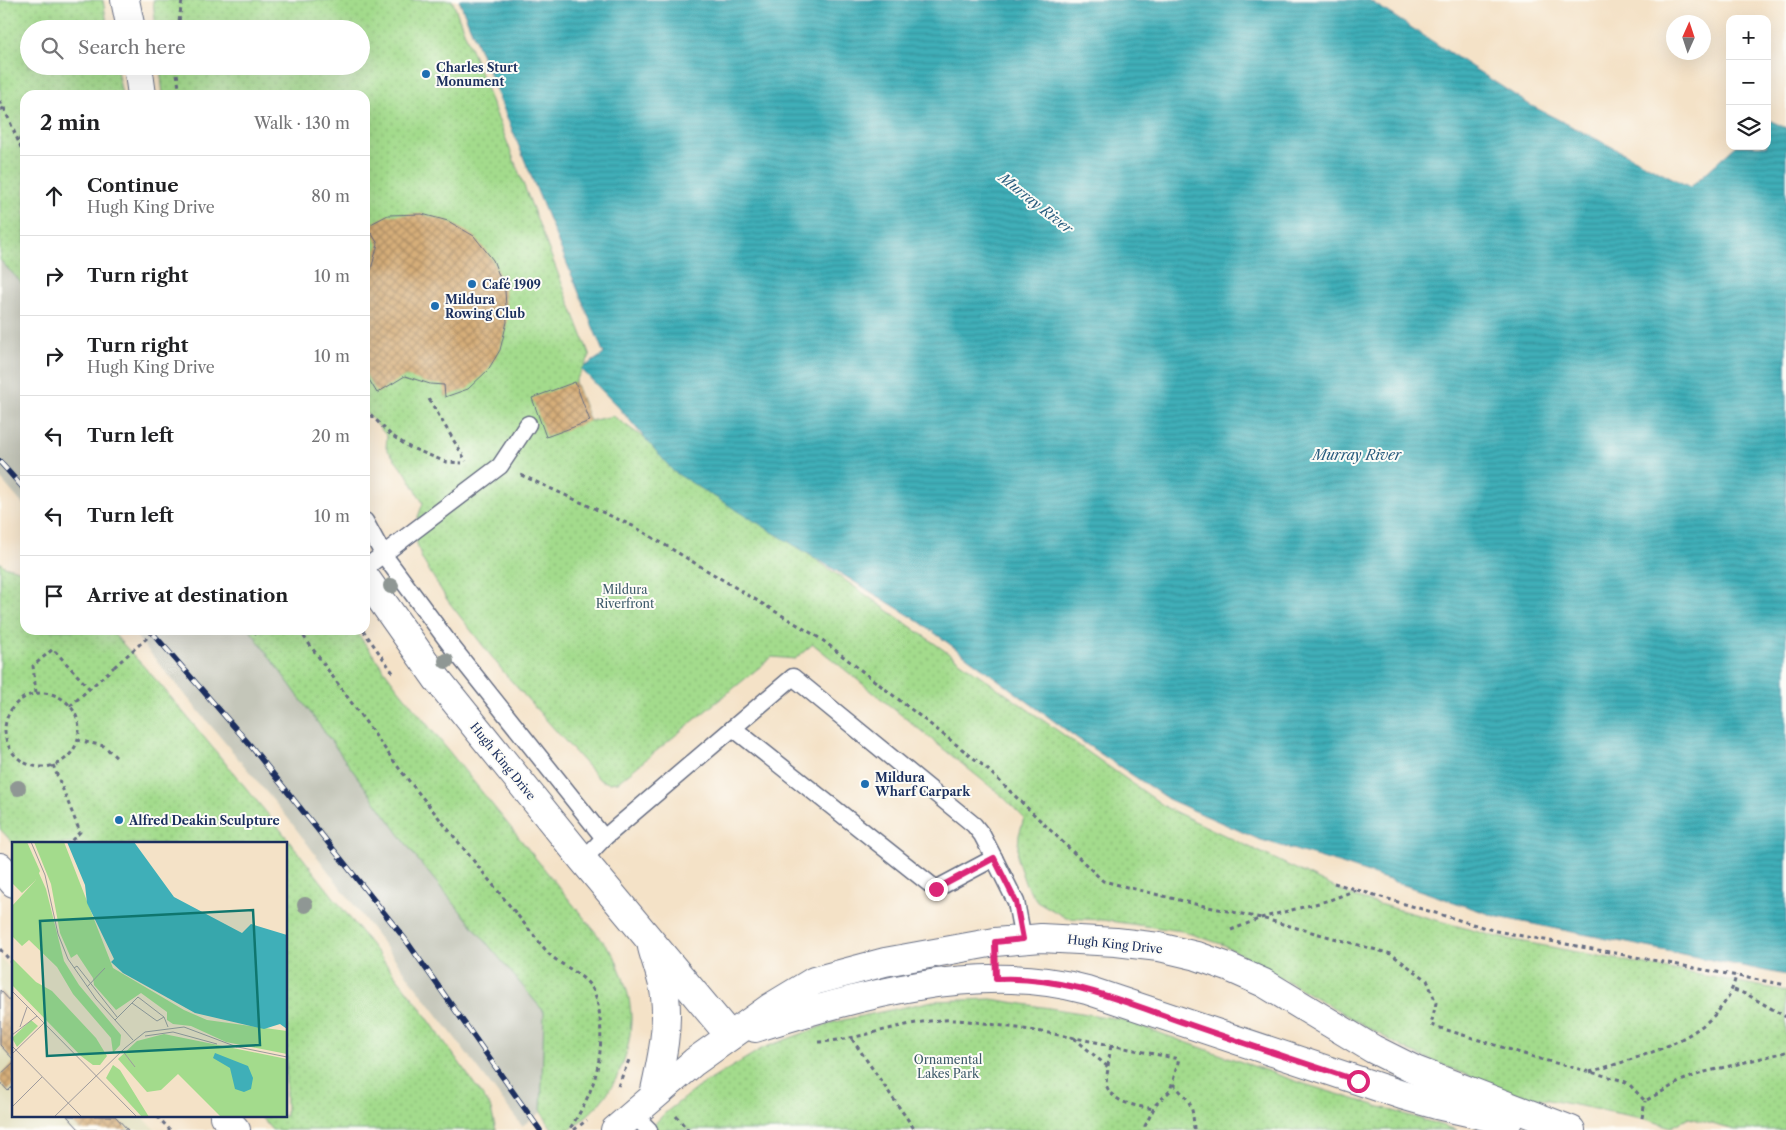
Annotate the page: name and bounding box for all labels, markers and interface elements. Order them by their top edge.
north arrow [1666,15,1711,60]
map controls [1726,15,1771,150]
button: + [1726,15,1771,60]
search box [20,20,370,75]
icon: search [38,34,66,62]
text: Search here [78,36,186,59]
place label: Charles Sturt Monument [436,60,518,89]
button: − [1726,60,1771,105]
marker: Charles Sturt Monument [420,68,432,80]
button: layers [1726,105,1771,150]
text: 2 min [40,110,100,135]
text: Walk · 130 m [254,113,350,133]
water label: Murray River [994,167,1078,238]
text: Continue [87,174,179,197]
icon: ahead [40,182,68,210]
text: 80 m [311,186,350,206]
text: Hugh King Drive [87,197,215,217]
icon: right [40,262,68,290]
text: Turn right [87,264,188,287]
text: 10 m [314,266,350,286]
place label: Café 1909 [482,277,541,292]
marker: Café 1909 [466,278,478,290]
place label: Mildura Rowing Club [445,292,525,321]
marker: Mildura Rowing Club [429,300,441,312]
text: Turn right [87,334,188,357]
icon: right [40,342,68,370]
text: 10 m [314,346,350,366]
text: Hugh King Drive [87,357,215,377]
icon: left [40,422,68,450]
text: Turn left [87,424,174,447]
text: 20 m [311,426,350,446]
water label: Murray River [1311,446,1403,464]
icon: left [40,502,68,530]
text: Turn left [87,504,174,527]
text: 10 m [314,506,350,526]
icon: arrive [40,582,68,610]
park label: Mildura Riverfront [596,582,655,611]
text: Arrive at destination [87,584,288,607]
street label: Hugh King Drive [467,719,539,803]
place label: Mildura Wharf Carpark [874,770,971,799]
marker: Mildura Wharf Carpark [859,778,871,790]
place label: Alfred Deakin Sculpture [128,813,280,828]
marker: Alfred Deakin Sculpture [113,814,125,826]
inset map [12,842,288,1118]
route end [925,878,948,901]
street label: Hugh King Drive [1067,932,1164,956]
park label: Ornamental Lakes Park [914,1052,983,1081]
route start [1347,1070,1370,1093]

